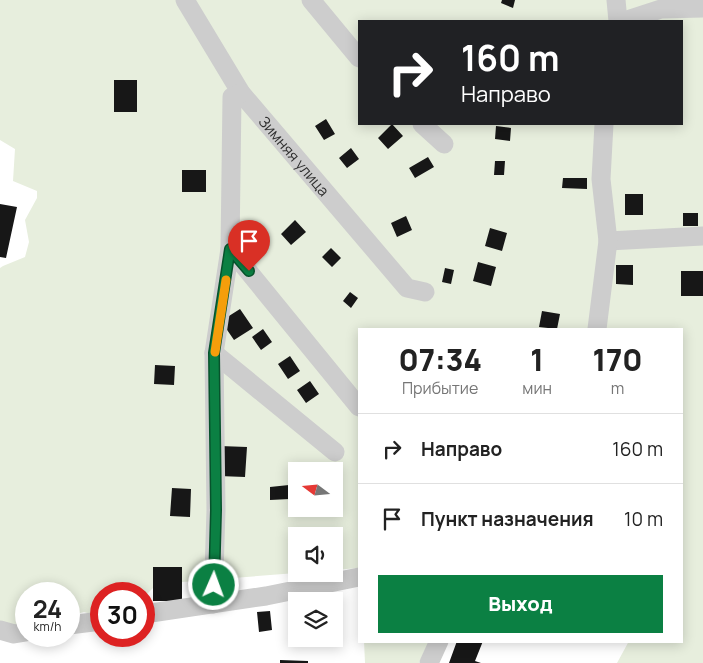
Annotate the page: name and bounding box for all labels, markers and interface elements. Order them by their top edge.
text: 160 m [461,34,560,82]
icon: right [378,40,443,105]
text: Направо [461,79,551,109]
street label: Зимняя улица [254,111,334,200]
pin [228,220,270,271]
icon: arrive [235,227,263,255]
text: 07:34 [398,339,482,380]
text: 1 [530,339,544,380]
text: 170 [592,339,643,380]
text: Прибытие [402,377,478,399]
text: мин [522,377,552,399]
text: m [611,377,624,399]
icon: right [378,435,406,463]
text: Направо [421,436,502,462]
text: 160 m [612,436,663,462]
north arrow [288,462,342,518]
map controls [288,462,343,647]
icon: arrive [378,505,406,533]
text: Пункт назначения [421,506,594,532]
text: 10 m [624,506,663,532]
button: sound [288,527,343,582]
position arrow [187,558,239,610]
button: Выход [378,575,663,633]
speed limit sign: 30 [90,582,155,647]
text: 24 [33,591,62,626]
button: layers [288,592,343,647]
text: km/h [34,618,61,635]

